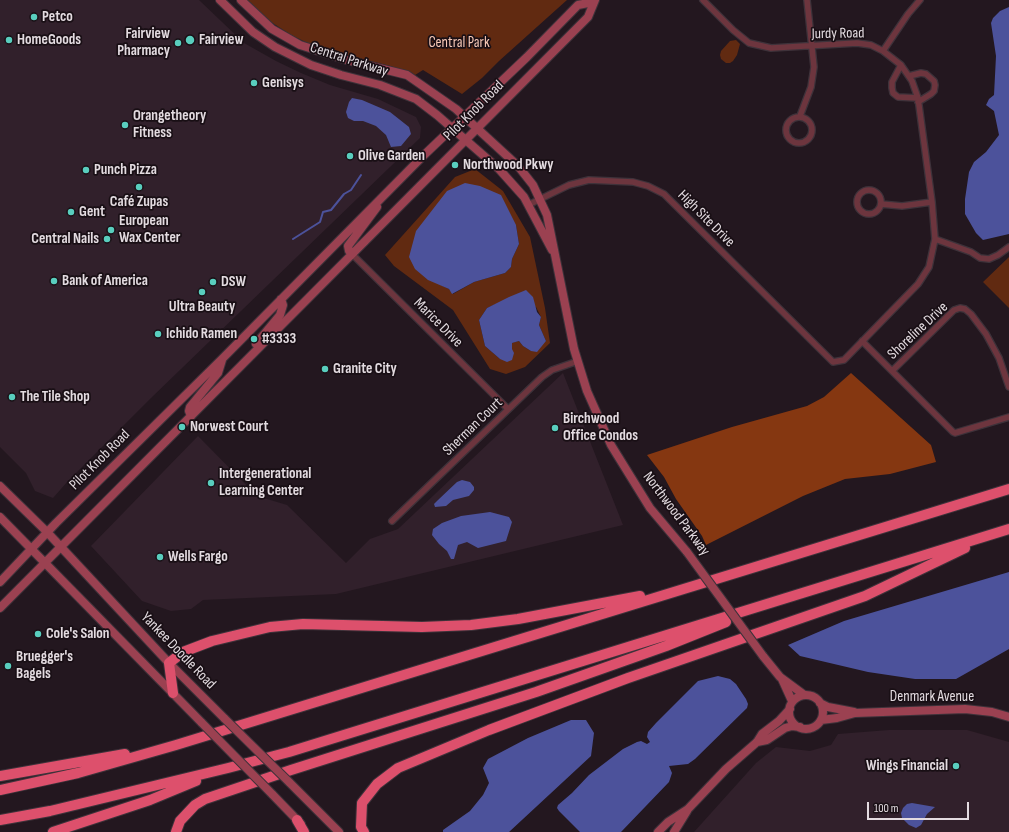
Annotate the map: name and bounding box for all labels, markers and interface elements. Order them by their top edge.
place label: Petco [42,8,73,26]
marker: Petco [29,12,39,22]
place label: Fairview Pharmacy [117,25,170,60]
street label: Jurdy Road [811,25,865,43]
place label: HomeGoods [17,31,81,49]
place label: Fairview [199,31,243,49]
marker: Fairview [184,34,196,46]
park label: Central Park [428,34,490,52]
marker: HomeGoods [4,35,14,45]
marker: Fairview Pharmacy [173,38,183,48]
street label: Central Parkway [308,39,390,81]
place label: Genisys [262,74,304,92]
street label: Pilot Knob Road [440,77,508,145]
marker: Genisys [249,78,259,88]
place label: Orangetheory Fitness [133,107,206,142]
marker: Orangetheory Fitness [120,120,130,130]
place label: Olive Garden [358,147,425,165]
marker: Olive Garden [345,151,355,161]
place label: Northwood Pkwy [463,156,553,174]
marker: Northwood Pkwy [450,160,460,170]
place label: Punch Pizza [94,161,157,179]
marker: Punch Pizza [81,165,91,175]
marker: Café Zupas [134,182,144,192]
street label: High Site Drive [674,187,738,251]
place label: Café Zupas [110,193,168,211]
place label: Gent [79,203,105,221]
marker: Gent [66,207,76,217]
place label: European Wax Center [119,212,180,247]
marker: European Wax Center [106,225,116,235]
place label: Central Nails [31,230,99,248]
marker: Central Nails [102,234,112,244]
place label: Bank of America [62,272,148,290]
place label: DSW [221,273,246,291]
marker: Bank of America [49,276,59,286]
marker: DSW [208,277,218,287]
marker: Ultra Beauty [197,287,207,297]
street label: Marice Drive [410,295,466,351]
place label: Ultra Beauty [169,298,235,316]
street label: Shoreline Drive [884,298,952,364]
place label: Ichido Ramen [166,325,237,343]
marker: Ichido Ramen [153,329,163,339]
place label: #3333 [262,330,296,348]
marker: #3333 [249,334,259,344]
place label: Granite City [333,360,397,378]
marker: Granite City [320,364,330,374]
place label: The Tile Shop [20,388,90,406]
marker: The Tile Shop [7,392,17,402]
street label: Sherman Court [439,394,507,460]
place label: Birchwood Office Condos [563,410,638,445]
place label: Norwest Court [190,418,268,436]
marker: Norwest Court [177,422,187,432]
marker: Birchwood Office Condos [550,423,560,433]
street label: Pilot Knob Road [66,426,134,494]
place label: Intergenerational Learning Center [219,465,311,500]
street label: Northwood Parkway [639,468,713,560]
marker: Intergenerational Learning Center [206,478,216,488]
place label: Wells Fargo [168,548,228,566]
marker: Wells Fargo [155,552,165,562]
street label: Yankee Doodle Road [137,609,219,693]
place label: Cole's Salon [46,625,110,643]
marker: Cole's Salon [33,629,43,639]
place label: Bruegger's Bagels [16,648,73,683]
marker: Bruegger's Bagels [3,661,13,671]
street label: Denmark Avenue [890,688,974,706]
place label: Wings Financial [866,757,948,775]
marker: Wings Financial [951,761,961,771]
scale bar [869,794,971,820]
text: 100 m [874,801,899,816]

